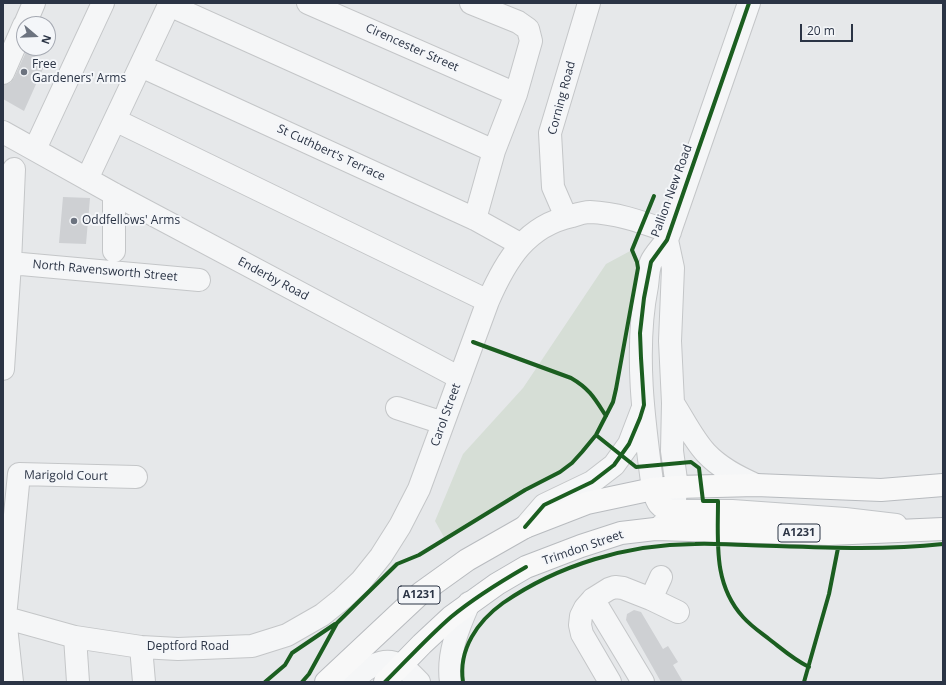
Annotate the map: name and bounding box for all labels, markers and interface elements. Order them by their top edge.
north arrow [16,16,56,56]
scale bar [802,16,855,42]
street label: Cirencester Street [363,21,461,75]
text: 20 m [807,22,835,39]
text: N [38,33,55,46]
place label: Free Gardeners' Arms [32,58,126,86]
street label: Corning Road [545,60,579,136]
marker: Free Gardeners' Arms [19,67,29,77]
street label: St Cuthbert's Terrace [275,122,387,184]
street label: Pallion New Road [649,143,695,239]
place label: Oddfellows' Arms [82,214,180,228]
marker: Oddfellows' Arms [69,216,79,226]
street label: Enderby Road [235,254,311,304]
street label: North Ravensworth Street [32,257,178,285]
street label: Carol Street [428,382,464,448]
street label: Marigold Court [24,468,108,484]
road number: A1231 [778,524,820,542]
street label: Trimdon Street [541,527,625,569]
road number: A1231 [398,586,440,604]
street label: Deptford Road [147,640,229,654]

